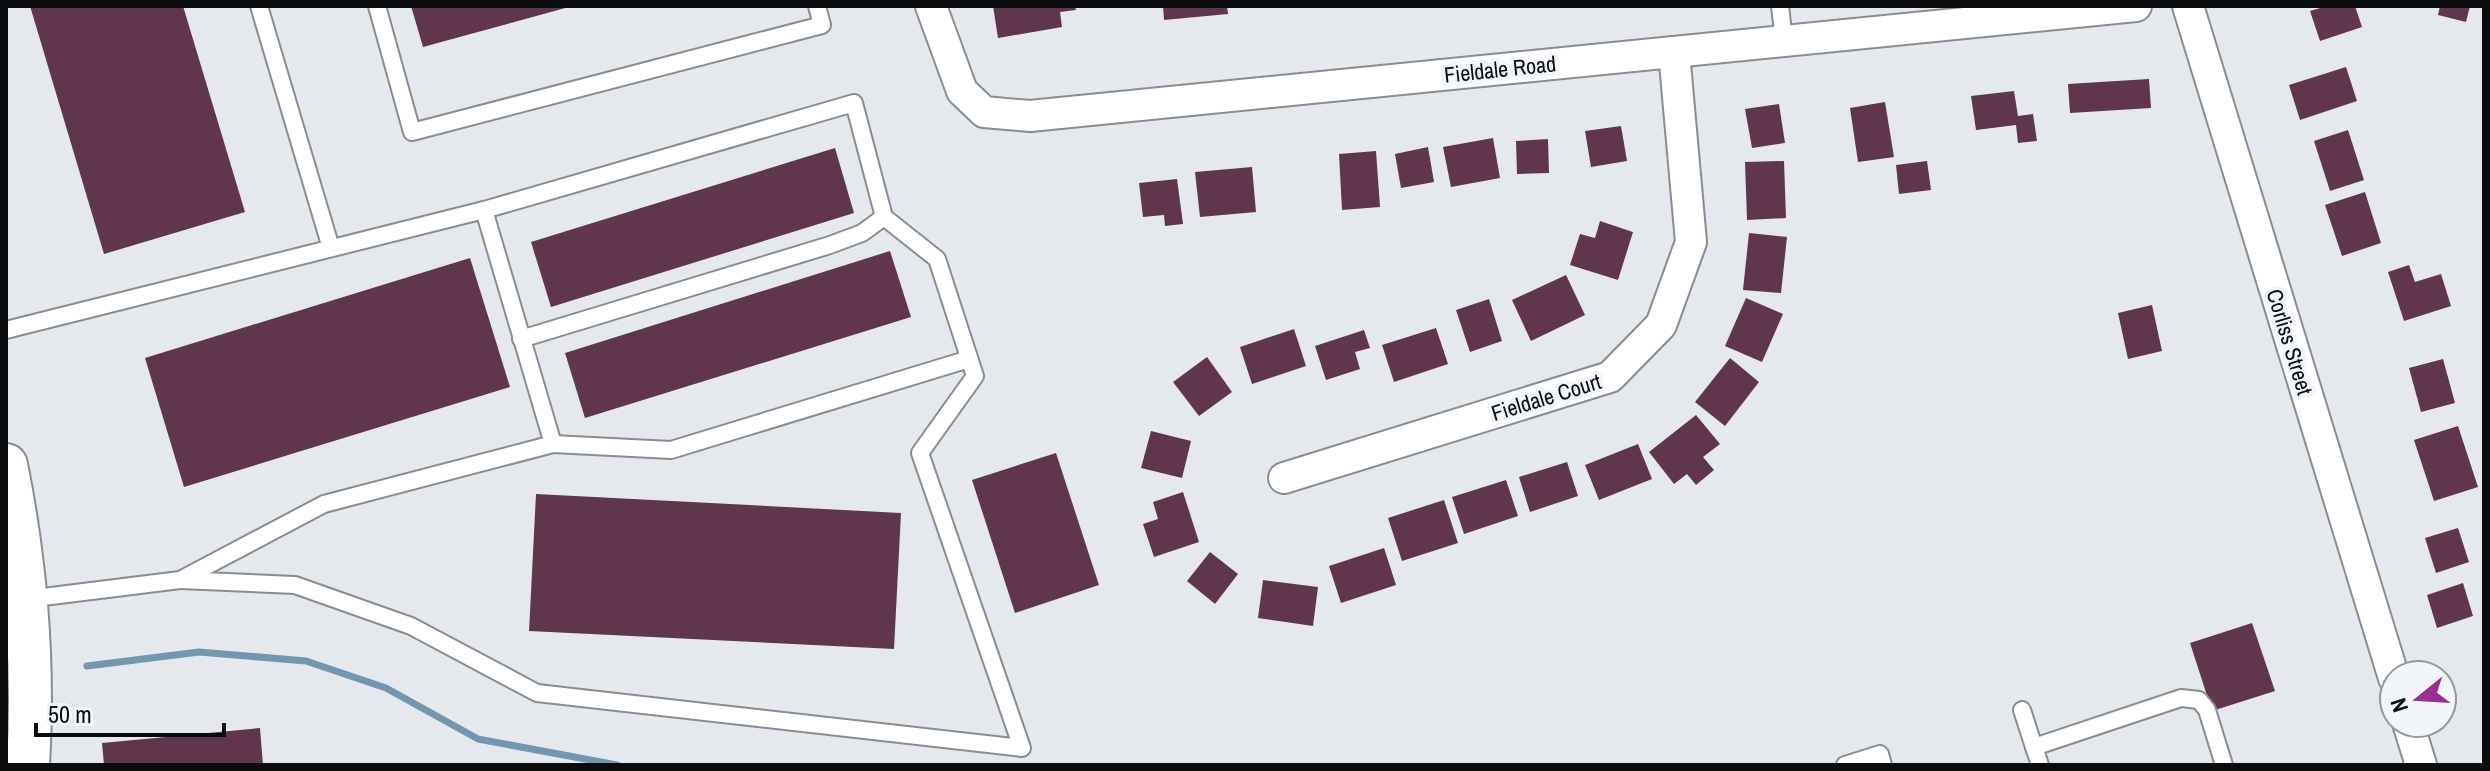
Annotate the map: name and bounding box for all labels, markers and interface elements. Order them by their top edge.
street label: Fieldale Road [1443,48,1557,90]
street label: Corliss Street [2260,285,2320,399]
street label: Fieldale Court [1487,366,1605,428]
north arrow [2378,659,2458,739]
scale bar [36,687,224,737]
text: N [2383,694,2415,716]
text: 50 m [48,698,92,730]

